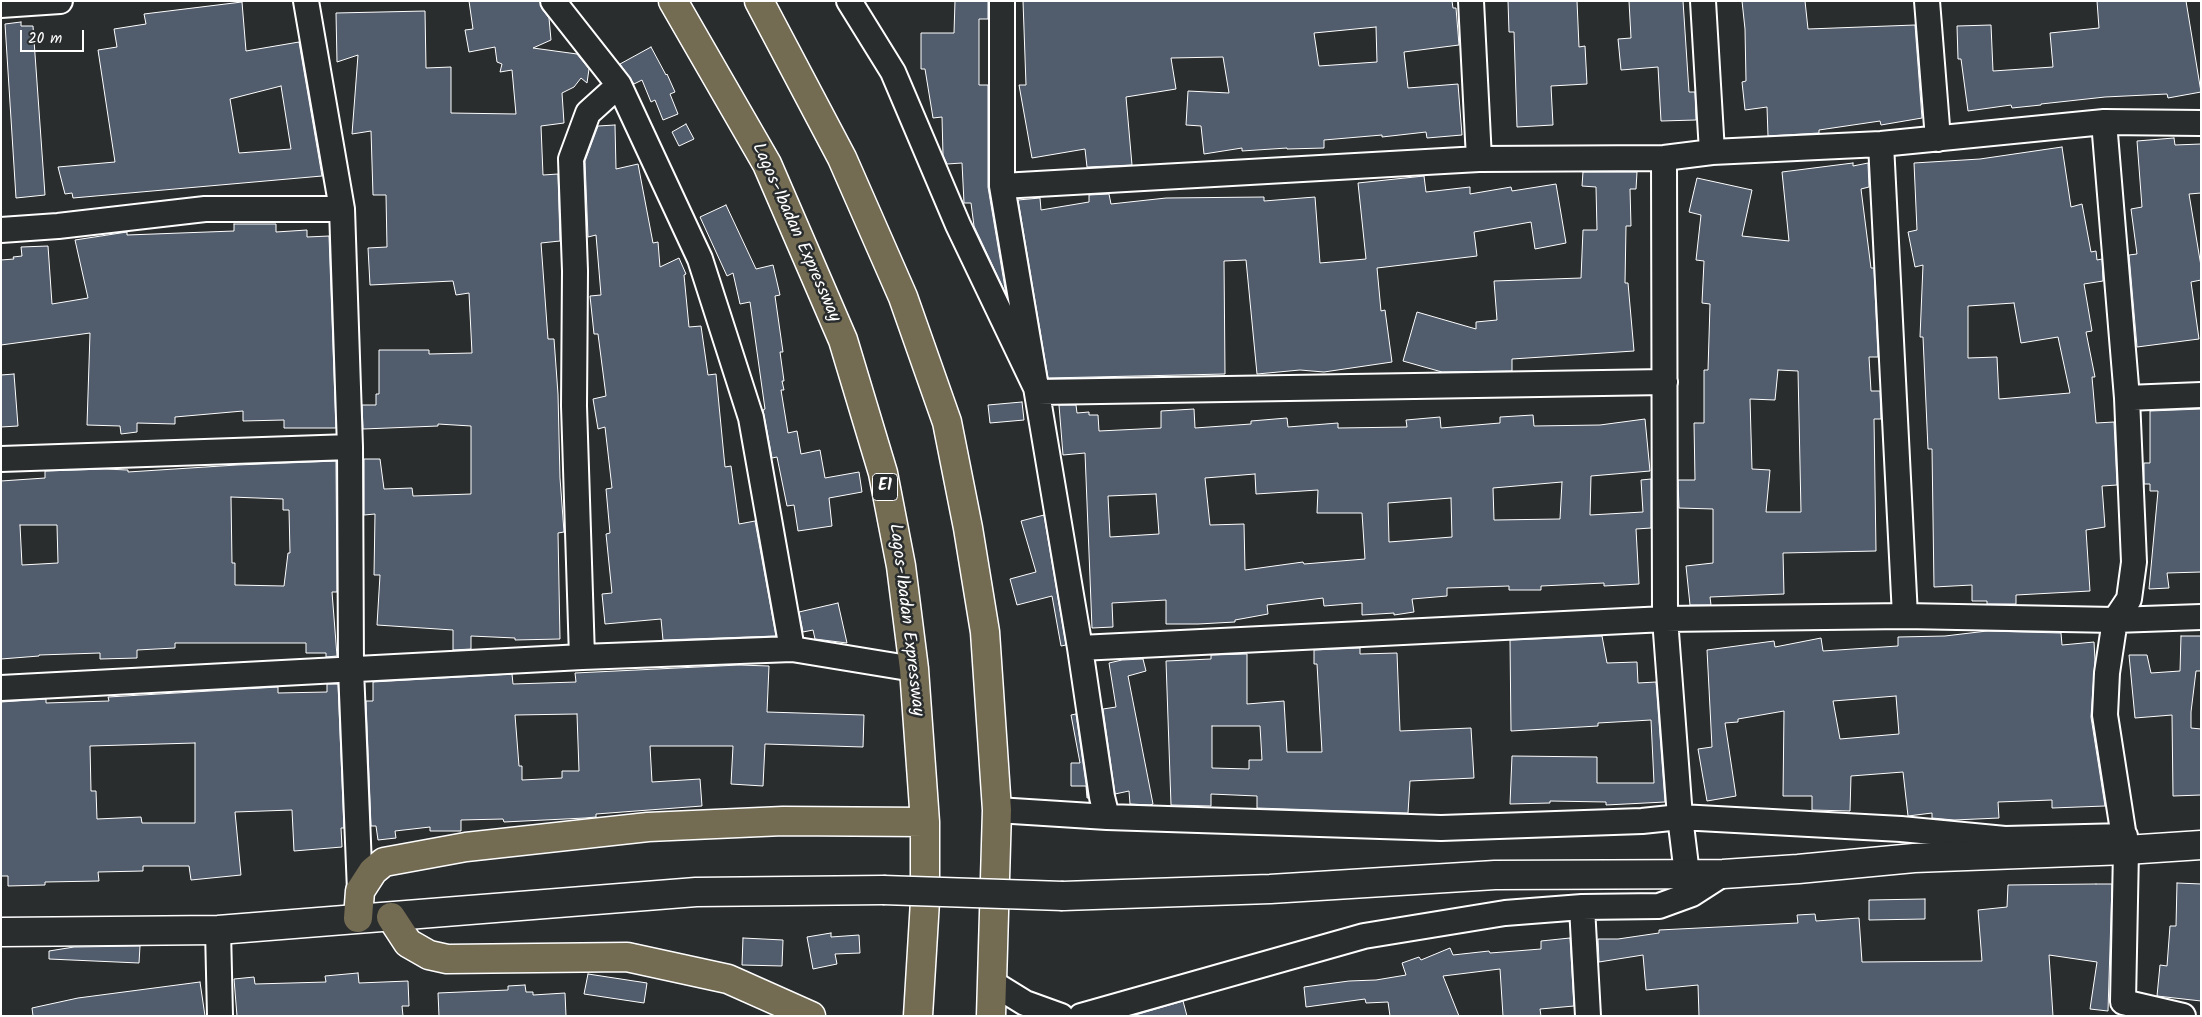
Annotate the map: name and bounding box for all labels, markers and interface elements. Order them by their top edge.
scale bar [22,20,86,52]
text: 20 m [28,27,62,51]
street label: Lagos-Ibadan Expressway [746,140,844,326]
road number: E1 [872,474,898,501]
street label: Lagos-Ibadan Expressway [882,522,928,718]

